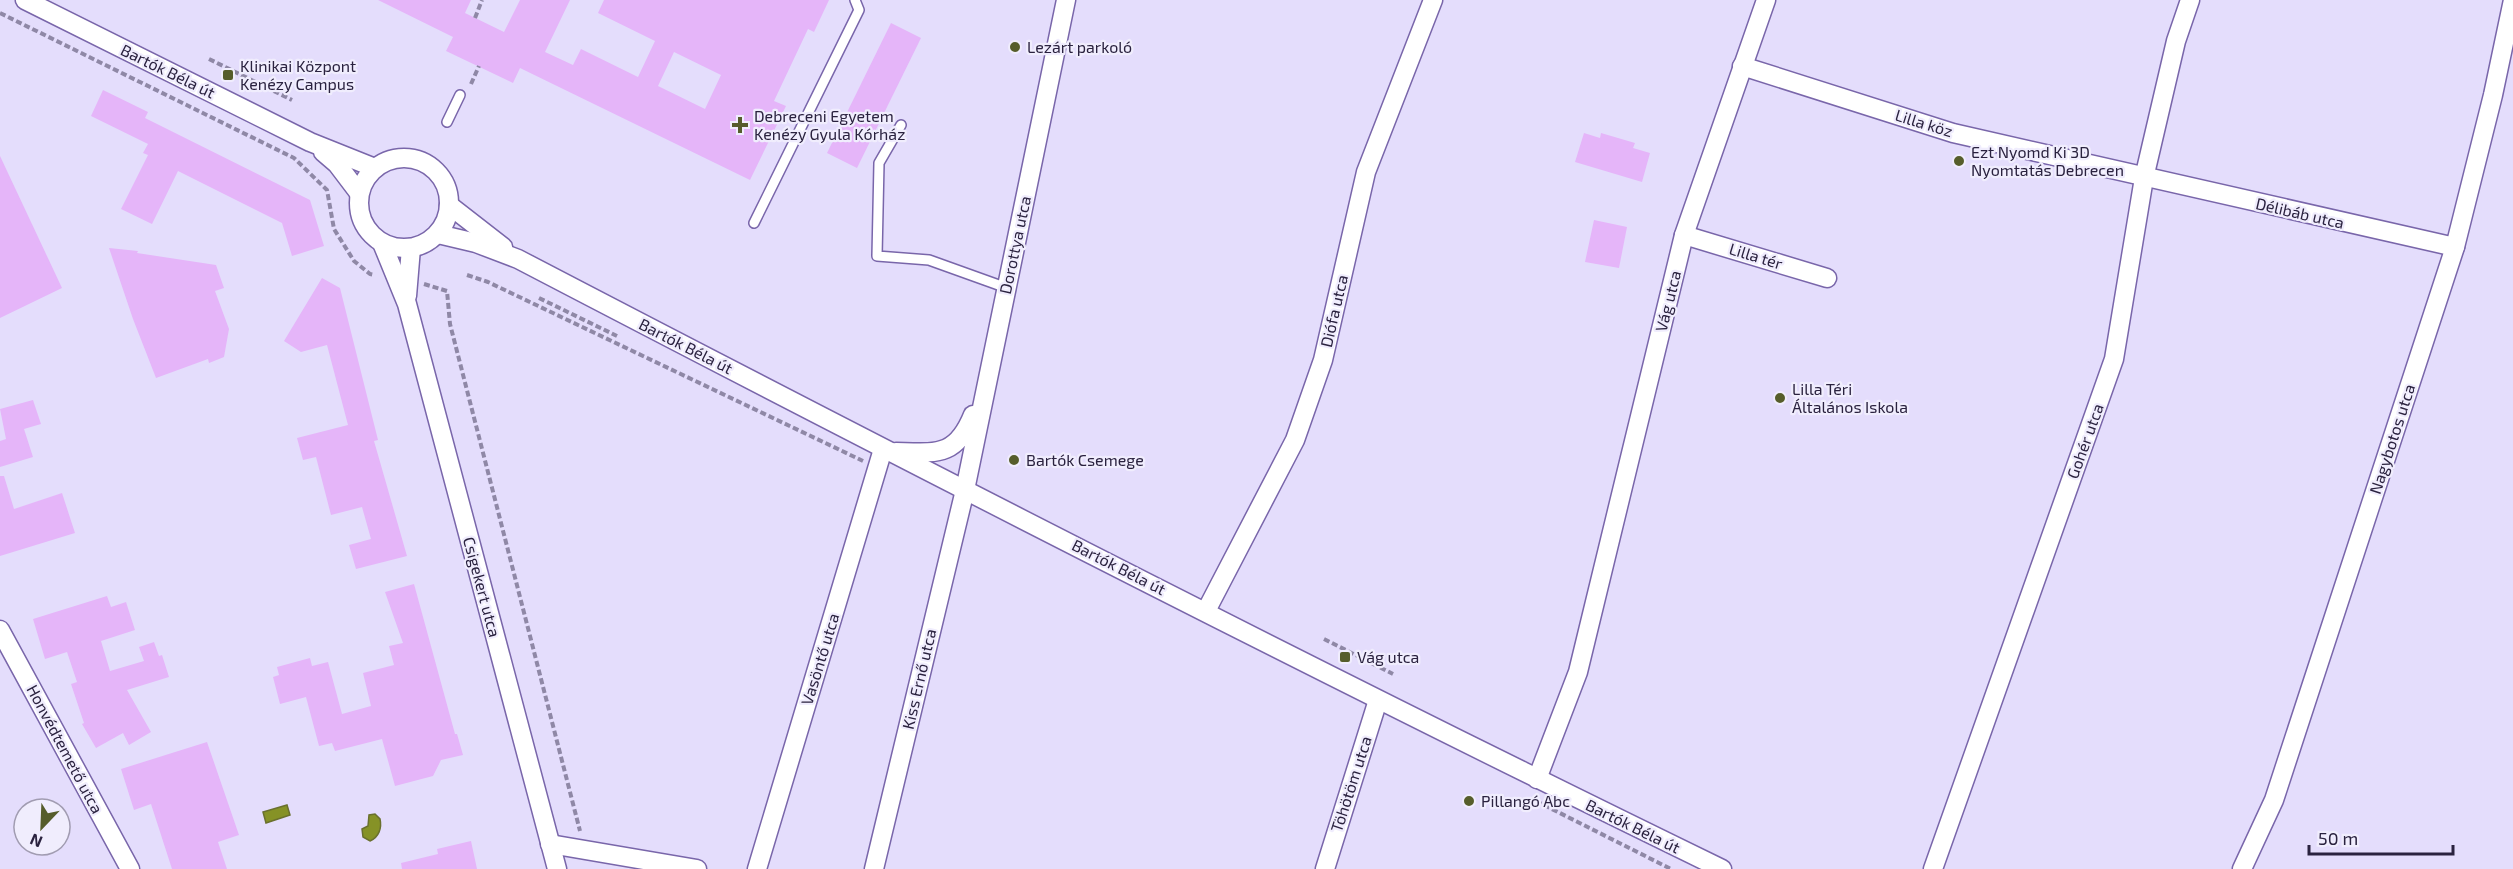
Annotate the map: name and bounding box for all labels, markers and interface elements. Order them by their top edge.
place label: Lezárt parkoló [1027,37,1132,56]
street label: Bartók Béla út [118,40,219,102]
marker: Lezárt parkoló [1008,40,1022,54]
place label: Klinikai Központ Kenézy Campus [240,56,356,93]
marker: Klinikai Központ Kenézy Campus [221,68,235,82]
street label: Lilla köz [1893,105,1955,140]
place label: Debreceni Egyetem Kenézy Gyula Kórház [754,106,905,143]
marker: Debreceni Egyetem Kenézy Gyula Kórház [731,116,749,134]
place label: Ezt Nyomd Ki 3D Nyomtatás Debrecen [1971,142,2124,179]
marker: Ezt Nyomd Ki 3D Nyomtatás Debrecen [1952,154,1966,168]
street label: Délibáb utca [2254,193,2346,232]
street label: Dorottya utca [995,194,1034,296]
street label: Lilla tér [1727,238,1786,273]
street label: Vág utca [1651,268,1684,333]
street label: Diófa utca [1316,273,1351,349]
street label: Bartók Béla út [636,314,736,377]
place label: Lilla Téri Általános Iskola [1792,379,1908,416]
street label: Nagybotos utca [2365,382,2418,496]
marker: Lilla Téri Általános Iskola [1773,391,1787,405]
street label: Gohér utca [2062,401,2107,481]
place label: Bartók Csemege [1026,450,1144,469]
marker: Bartók Csemege [1007,453,1021,467]
street label: Csigekert utca [460,535,505,639]
street label: Bartók Béla út [1069,535,1169,598]
street label: Vasöntő utca [797,611,843,707]
street label: Kiss Ernő utca [898,627,939,731]
place label: Vág utca [1357,647,1419,666]
marker: Vág utca [1338,650,1352,664]
street label: Honvédtemető utca [23,681,107,816]
street label: Töhötöm utca [1326,734,1375,834]
place label: Pillangó Abc [1481,791,1570,810]
marker: Pillangó Abc [1462,794,1476,808]
street label: Bartók Béla út [1583,795,1684,857]
north arrow [12,797,72,857]
scale bar [2309,818,2453,856]
text: 50 m [2318,827,2358,849]
text: N [27,830,45,852]

